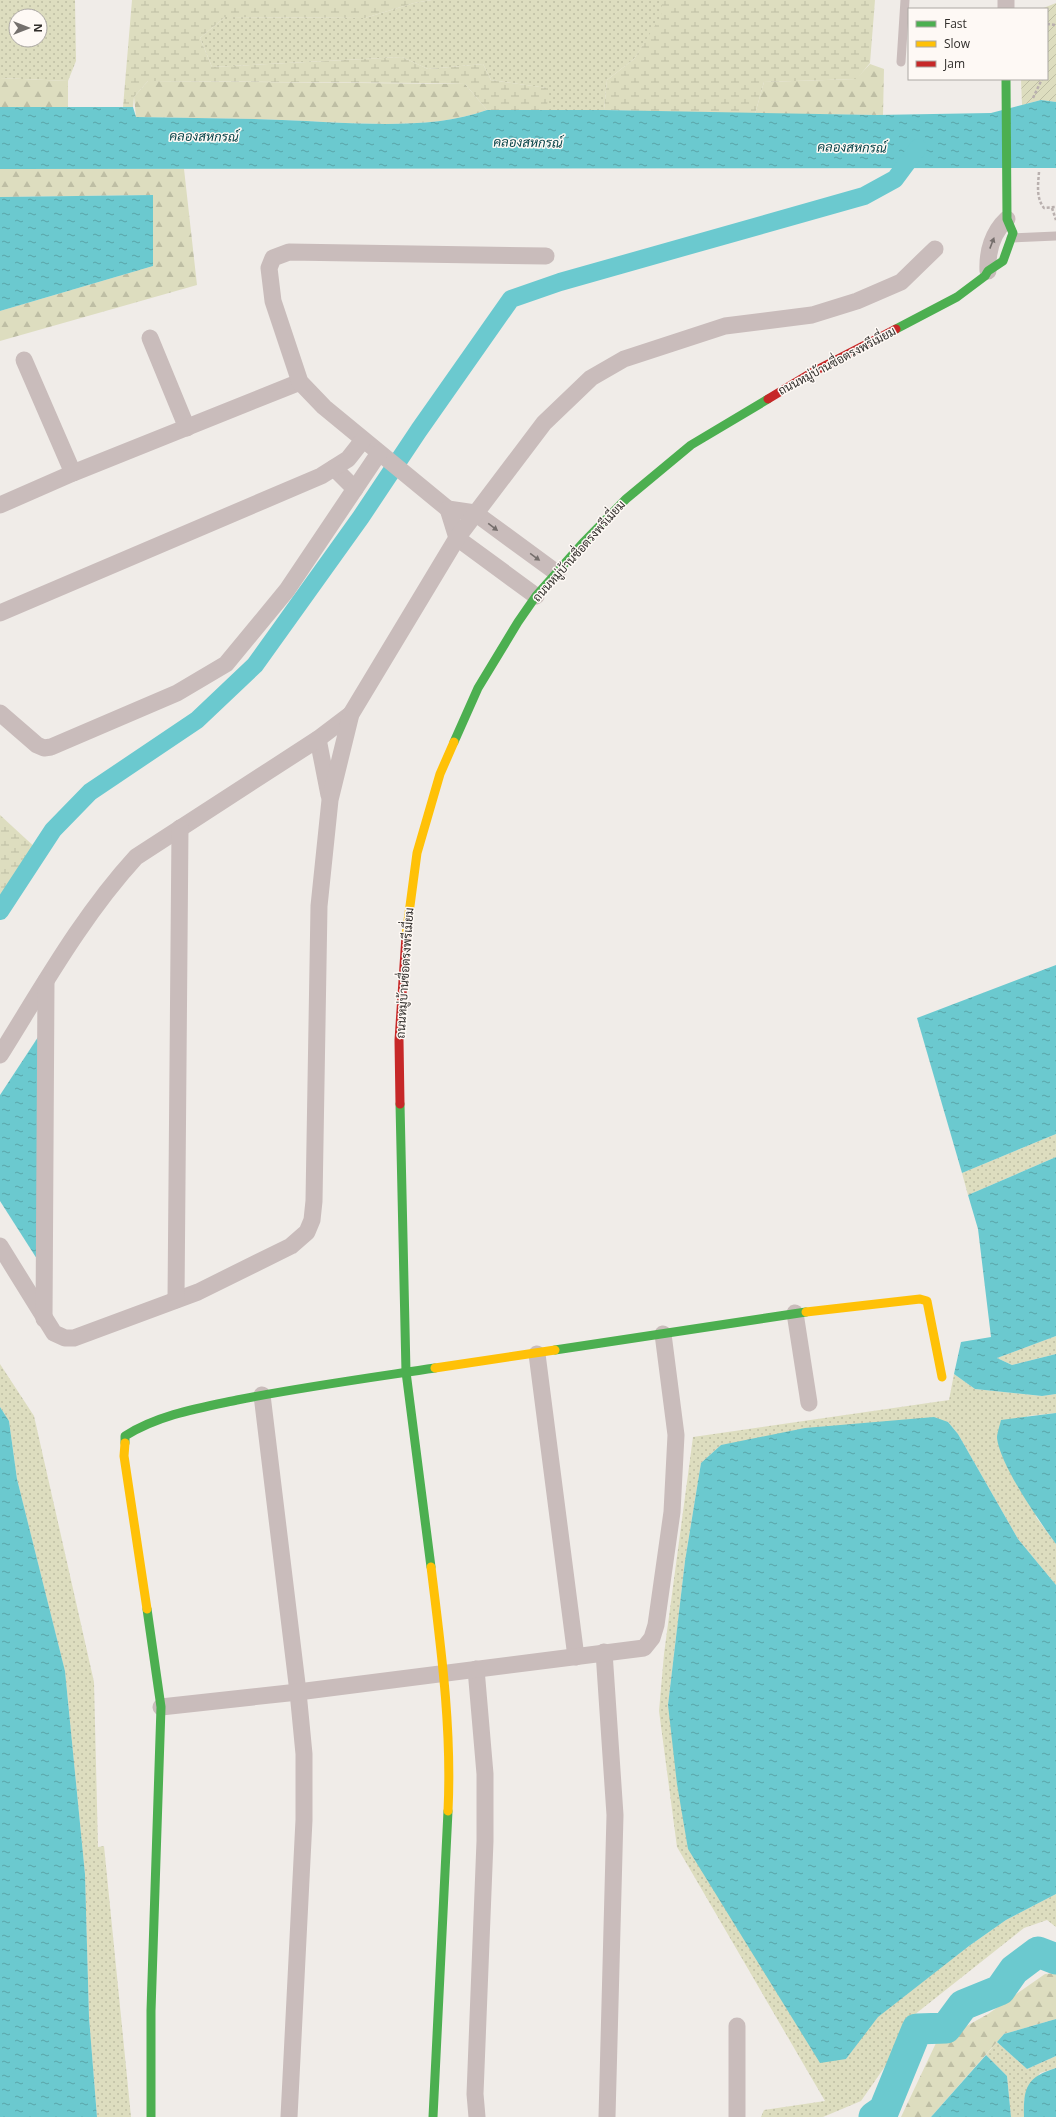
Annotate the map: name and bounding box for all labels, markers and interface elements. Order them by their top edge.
north arrow [8,8,48,48]
legend [908,8,1048,80]
text: Fast [944,15,967,32]
text: N [31,24,46,32]
text: Slow [944,35,971,52]
text: Jam [943,55,965,72]
water label: คลองสหกรณ์ [169,126,241,146]
water label: คลองสหกรณ์ [493,132,565,152]
water label: คลองสหกรณ์ [817,137,889,157]
one-way arrow [989,237,995,248]
street label: ถนนหมู่บ้านซื่อตรงพรีเมี่ยม [774,320,899,399]
street label: ถนนหมู่บ้านซื่อตรงพรีเมี่ยม [527,495,629,605]
one-way arrow [488,522,499,531]
one-way arrow [530,553,540,561]
street label: ถนนหมู่บ้านซื่อตรงพรีเมี่ยม [389,907,418,1039]

